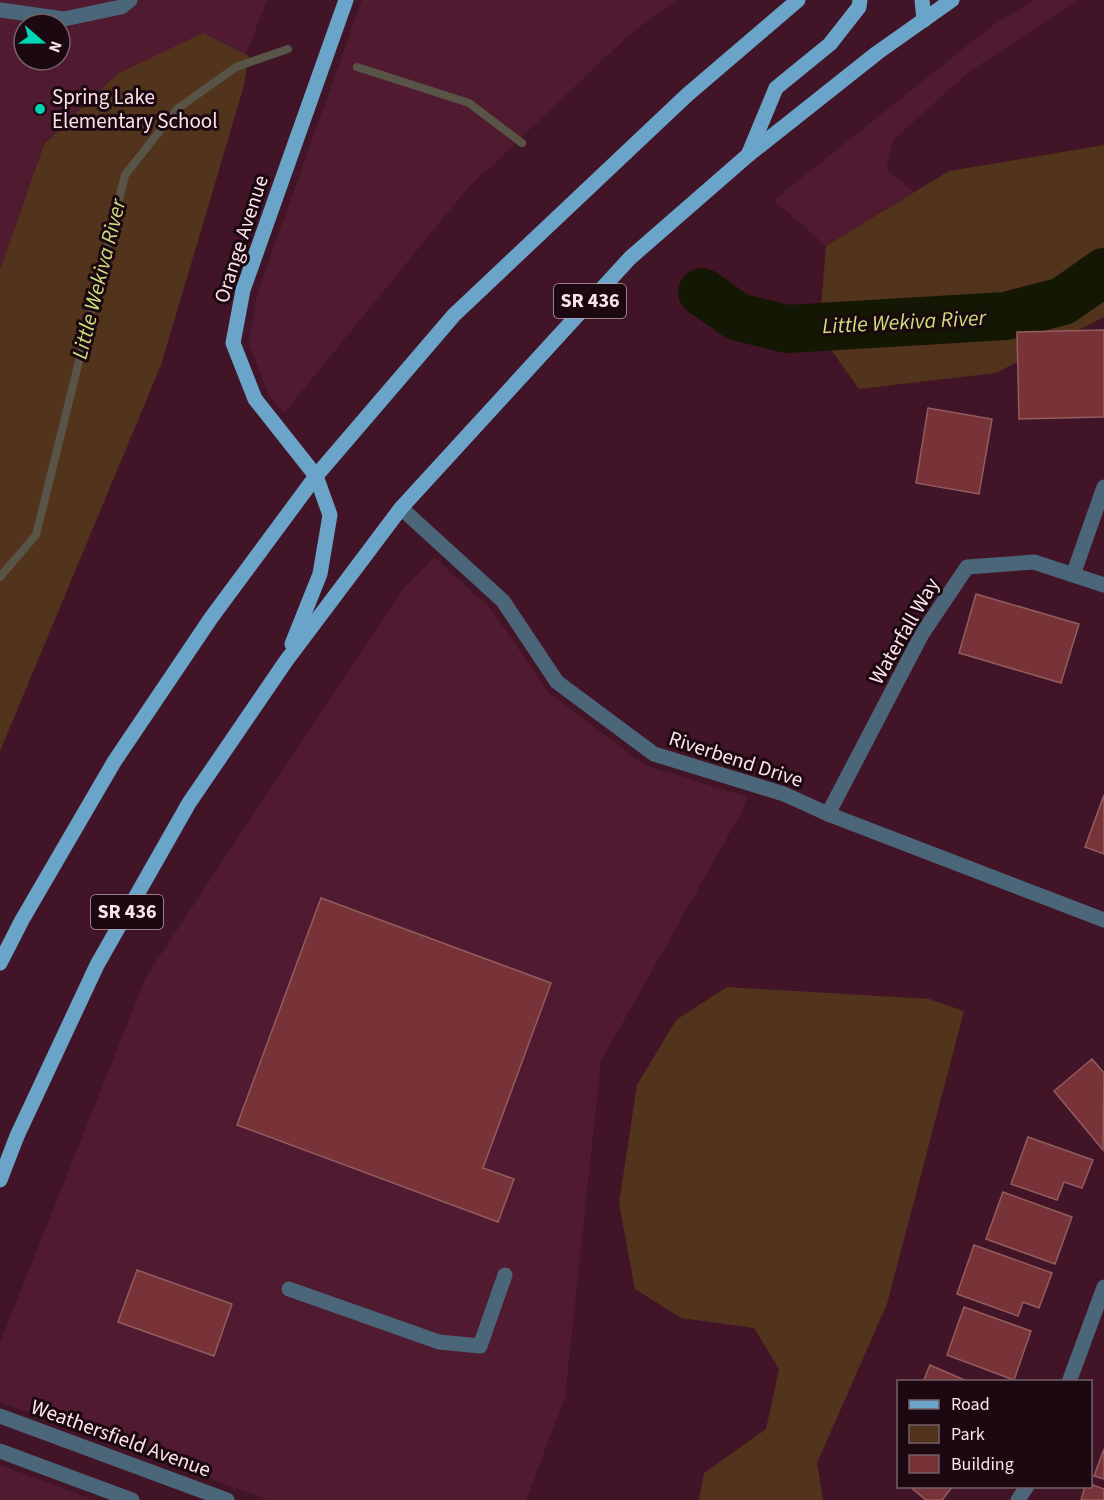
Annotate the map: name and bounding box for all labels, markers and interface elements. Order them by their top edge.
north arrow [12,12,72,72]
text: N [43,38,67,56]
place label: Spring Lake Elementary School [52,82,218,136]
marker: Spring Lake Elementary School [33,102,47,116]
street label: Orange Avenue [206,171,276,307]
water label: Little Wekiva River [64,194,135,362]
road number: SR 436 [554,284,626,318]
water label: Little Wekiva River [821,302,988,342]
street label: Waterfall Way [861,572,947,690]
street label: Riverbend Drive [665,723,807,795]
road number: SR 436 [91,895,163,929]
legend [897,1380,1092,1488]
street label: Weathersfield Avenue [27,1391,215,1485]
text: Road [951,1392,990,1417]
text: Park [951,1422,985,1447]
text: Building [951,1452,1014,1477]

